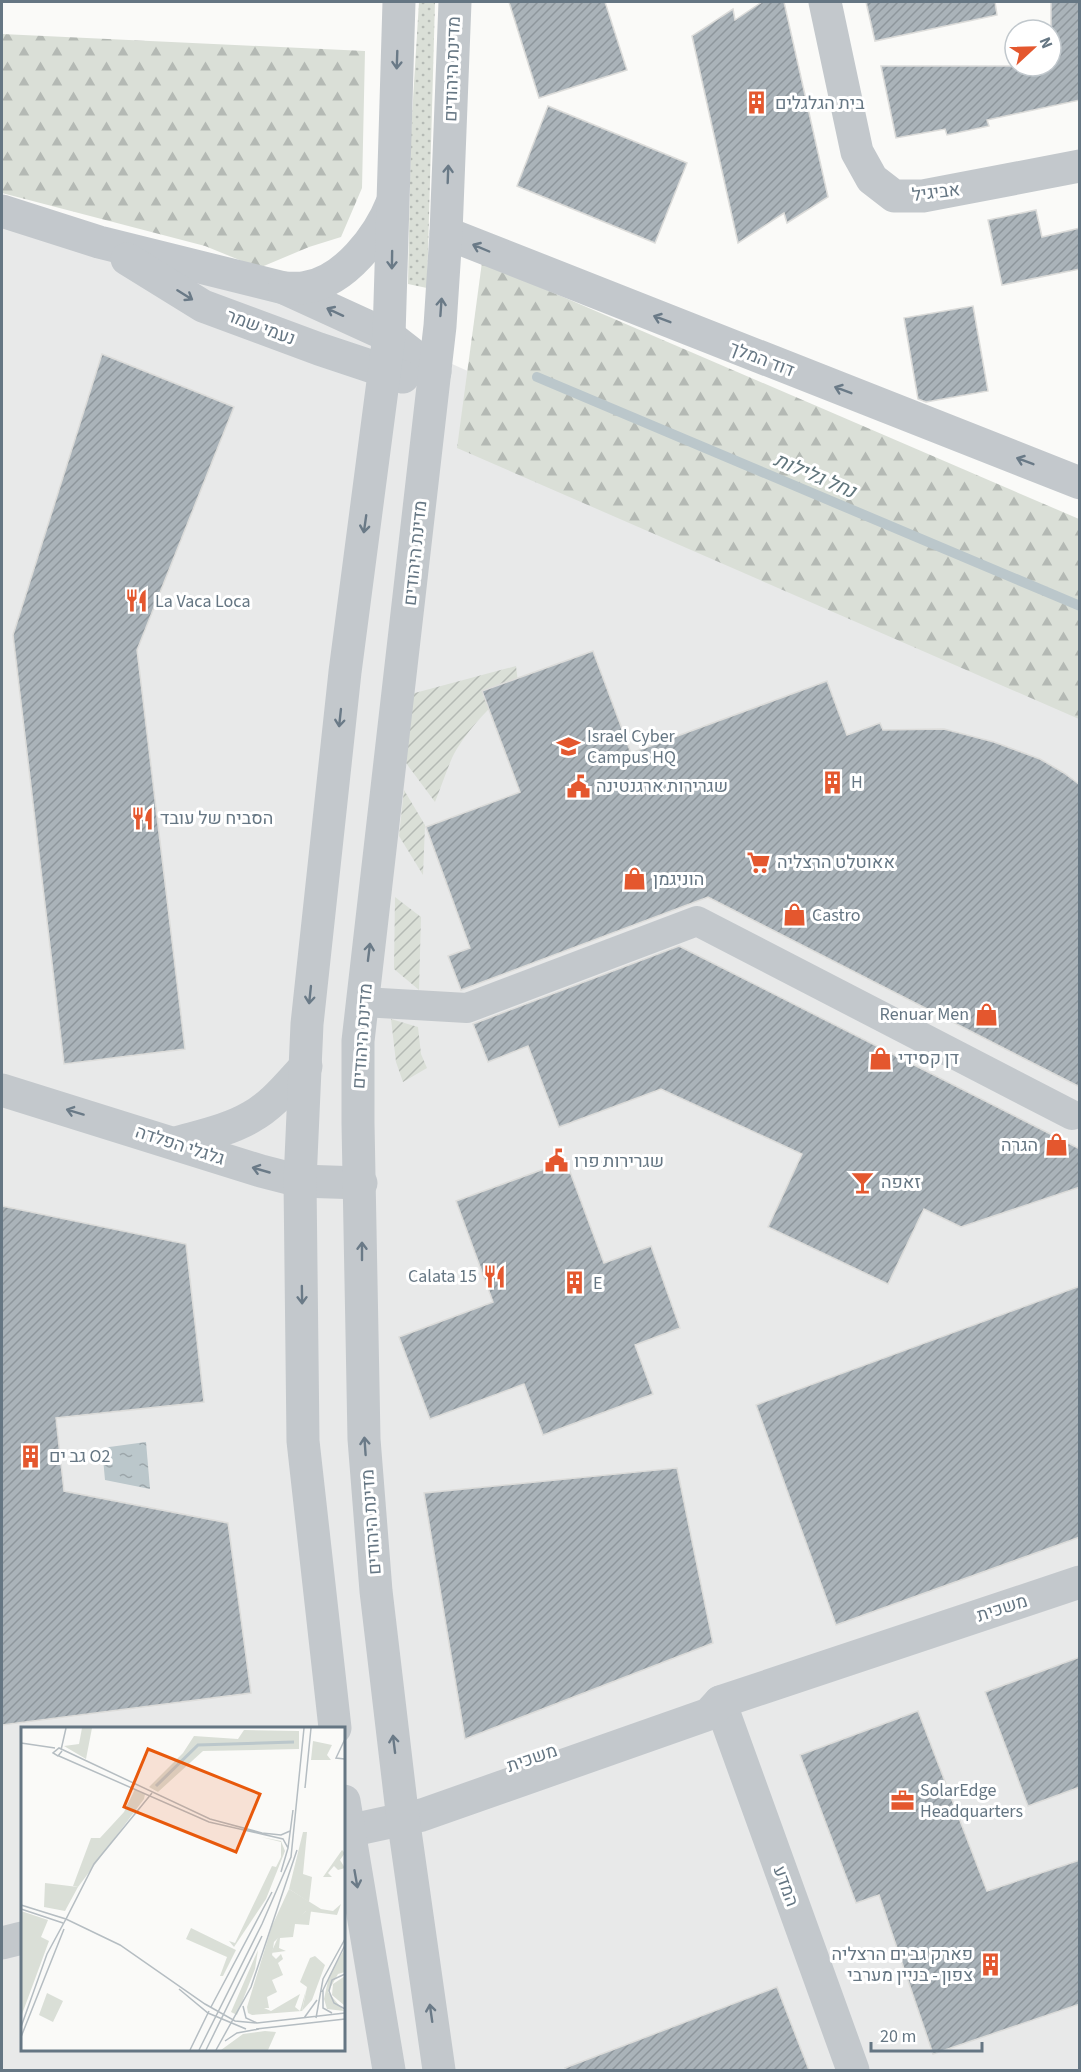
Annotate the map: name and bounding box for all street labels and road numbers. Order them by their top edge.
street label: מדינת היהודים [438,16,467,122]
street label: אביגיל [911,177,961,208]
street label: נעמי שמר [223,303,299,352]
street label: דוד המלך [726,336,798,383]
street label: מדינת היהודים [398,499,433,607]
street label: מדינת היהודים [346,982,379,1090]
street label: גלגלי הפלדה [132,1119,228,1172]
street label: מדינת היהודים [355,1468,388,1576]
street label: משכית [974,1589,1031,1628]
street label: משכית [503,1738,561,1779]
street label: המדע [767,1862,804,1910]

